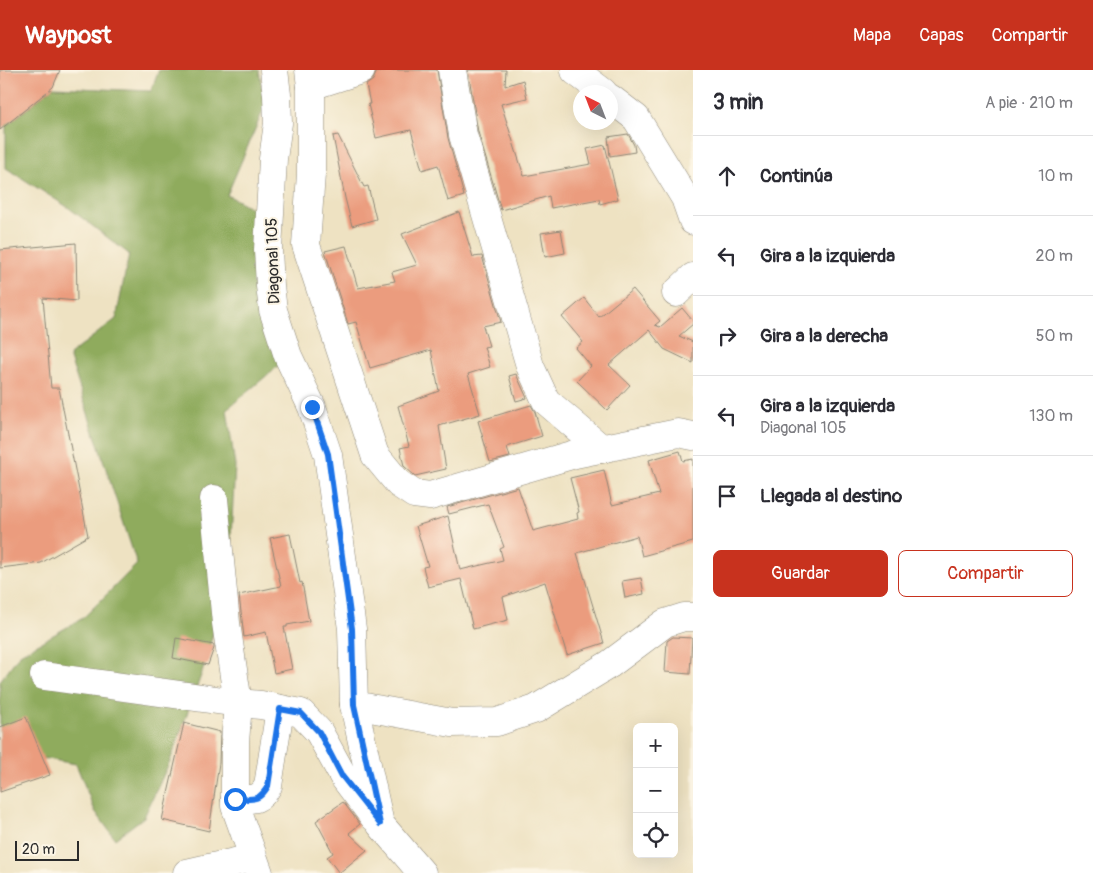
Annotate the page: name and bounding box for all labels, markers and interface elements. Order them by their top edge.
text: Waypost [25,21,112,50]
text: Mapa [853,24,891,47]
text: Capas [919,24,964,47]
text: Compartir [992,24,1068,47]
north arrow [573,85,618,130]
text: 3 min [713,89,763,116]
text: A pie · 210 m [985,93,1073,113]
icon: ahead [713,162,741,190]
text: Continúa [760,164,833,188]
text: 10 m [1038,166,1073,186]
street label: Diagonal 105 [261,217,285,305]
icon: left [713,242,741,270]
text: Gira a la izquierda [760,244,895,268]
text: 20 m [1035,246,1073,266]
icon: right [713,322,741,350]
text: Gira a la derecha [760,324,888,348]
text: 50 m [1036,326,1073,346]
text: Gira a la izquierda [760,394,895,418]
route end [301,396,324,419]
icon: left [713,402,741,430]
text: 130 m [1029,406,1073,426]
text: Diagonal 105 [760,418,846,438]
icon: arrive [713,482,741,510]
text: Llegada al destino [760,484,902,508]
button: Guardar [713,550,888,597]
button: Compartir [898,550,1073,597]
map controls [633,723,678,858]
button: + [633,723,678,768]
button: − [633,768,678,813]
route start [224,788,247,811]
button: locate [633,813,678,858]
scale bar [15,838,79,861]
text: 20 m [22,841,55,858]

